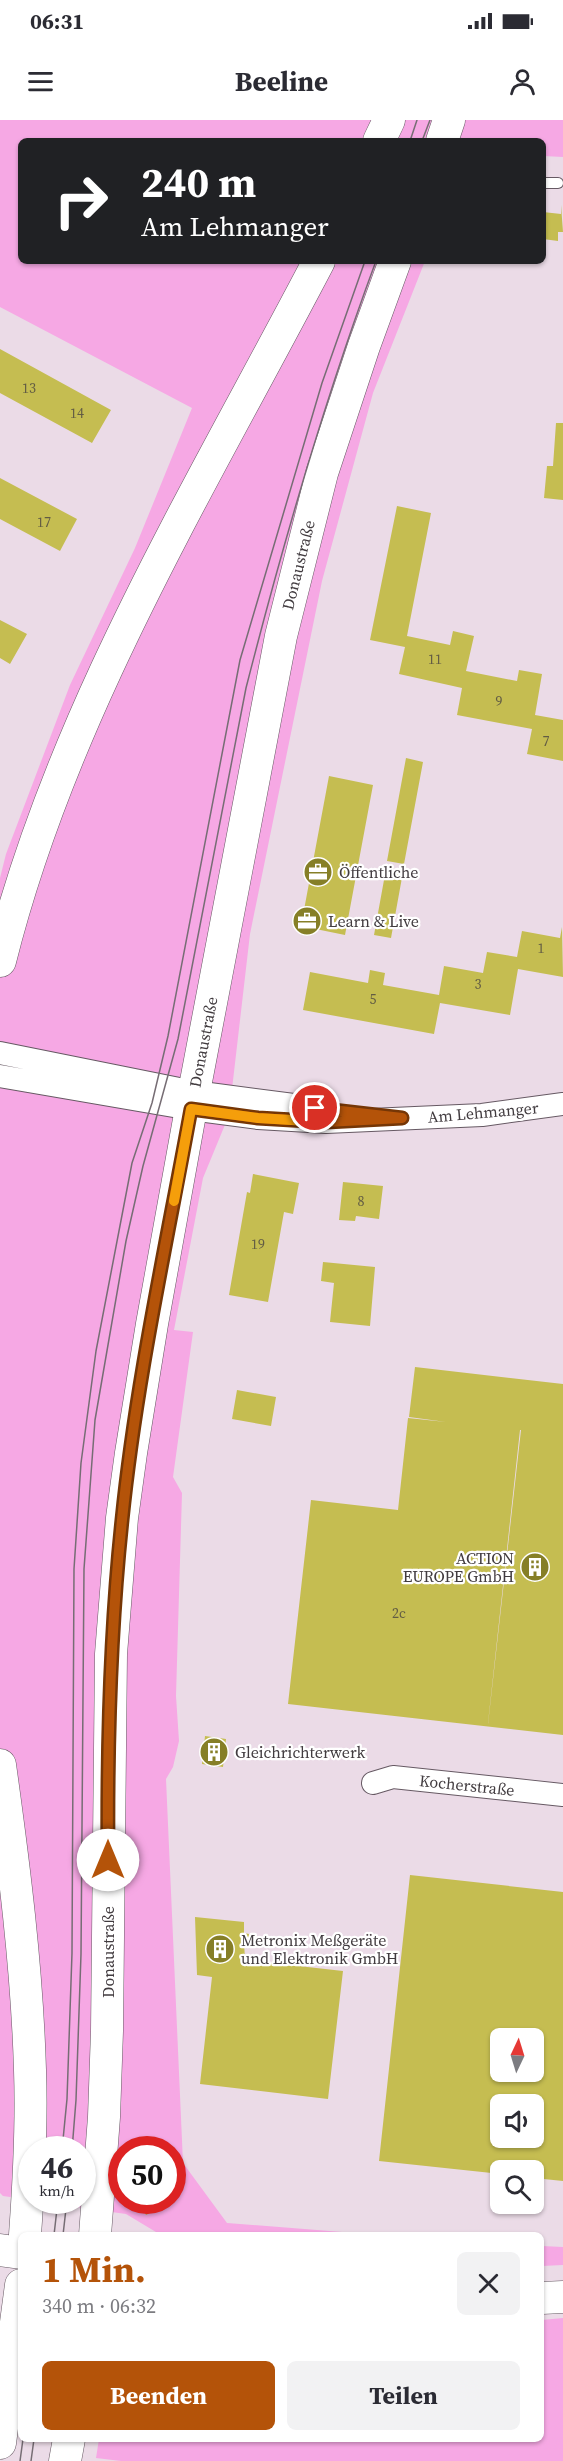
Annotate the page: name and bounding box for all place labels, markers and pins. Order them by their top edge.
office icon: Öffentliche [302,856,334,888]
place label: Öffentliche [339,861,419,883]
office icon: Learn & Live [291,905,323,937]
place label: Learn & Live [328,910,419,932]
pin [289,1082,340,1133]
place label: ACTION EUROPE GmbH [403,1547,514,1587]
building icon: ACTION EUROPE GmbH [519,1551,551,1583]
building icon: Gleichrichterwerk [198,1736,230,1768]
place label: Gleichrichterwerk [235,1741,366,1763]
place label: Metronix Meßgeräte und Elektronik GmbH [241,1929,398,1969]
building icon: Metronix Meßgeräte und Elektronik GmbH [204,1933,236,1965]

